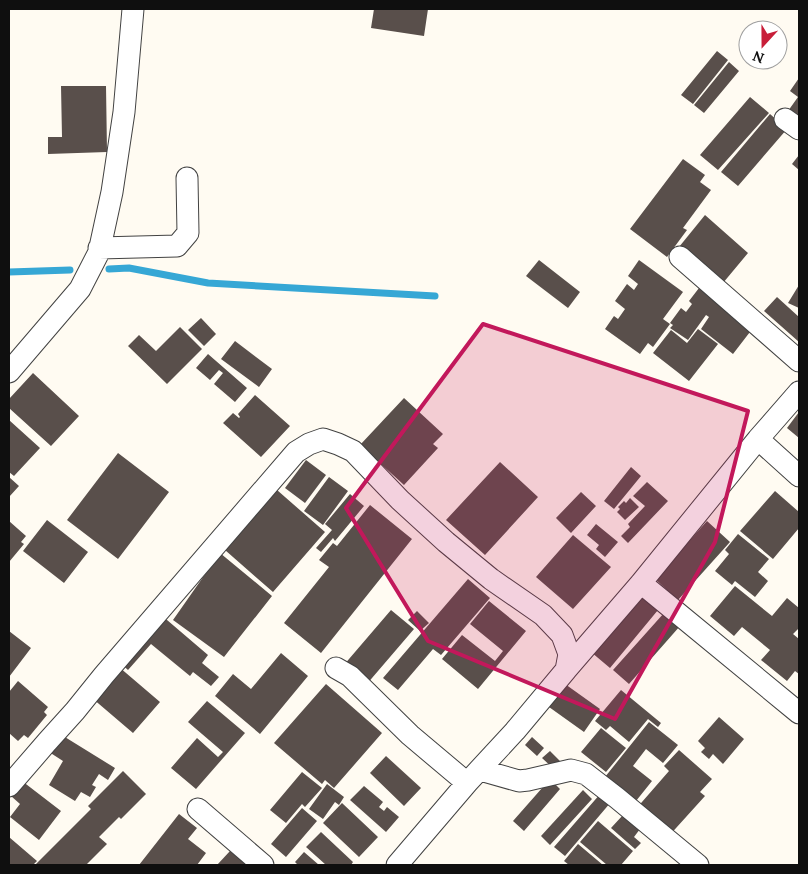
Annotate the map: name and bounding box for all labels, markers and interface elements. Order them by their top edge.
north arrow [738,20,788,70]
text: N [750,47,767,67]

